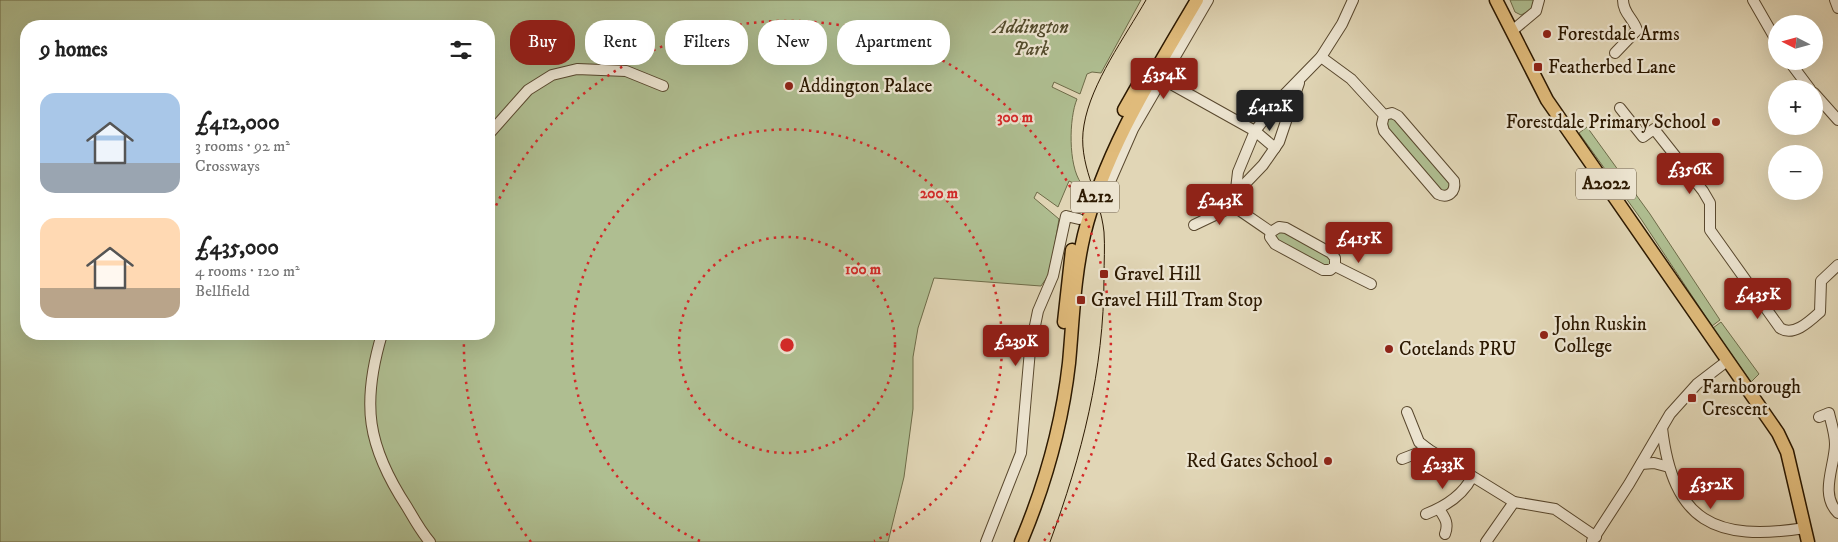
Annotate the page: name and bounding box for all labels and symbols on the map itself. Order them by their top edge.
north arrow [1768,15,1822,70]
park label: Addington Park [991,16,1069,61]
place label: Forestdale Arms [1557,23,1679,46]
marker: Forestdale Arms [1541,28,1553,40]
place label: Featherbed Lane [1548,56,1676,79]
pin: £354K [1129,58,1199,100]
marker: Featherbed Lane [1532,61,1544,73]
place label: Addington Palace [799,75,933,98]
marker: Addington Palace [783,80,795,92]
pin: £412K [1235,90,1305,132]
text: 300 m [997,108,1034,127]
place label: Forestdale Primary School [1506,111,1706,134]
marker: Forestdale Primary School [1710,116,1722,128]
pin: £356K [1655,152,1725,195]
road number: A2022 [1576,168,1636,200]
road number: A212 [1071,182,1119,212]
text: 200 m [920,184,959,203]
pin: £243K [1185,184,1255,226]
pin: £415K [1324,222,1394,264]
text: 100 m [845,260,882,279]
place label: Gravel Hill [1114,263,1201,286]
marker: Gravel Hill [1098,268,1110,280]
pin: £435K [1723,278,1793,320]
place label: Gravel Hill Tram Stop [1091,289,1262,312]
marker: Gravel Hill Tram Stop [1075,294,1087,306]
place label: John Ruskin College [1552,313,1647,358]
pin: £239K [981,324,1051,367]
marker: John Ruskin College [1538,329,1550,341]
centre of rings [778,336,796,354]
place label: Cotelands PRU [1399,338,1517,361]
marker: Cotelands PRU [1383,343,1395,355]
place label: Farnborough Crescent [1702,376,1801,421]
marker: Farnborough Crescent [1686,392,1698,404]
pin: £233K [1408,448,1478,490]
place label: Red Gates School [1186,450,1318,473]
marker: Red Gates School [1322,455,1334,467]
pin: £352K [1676,468,1746,510]

